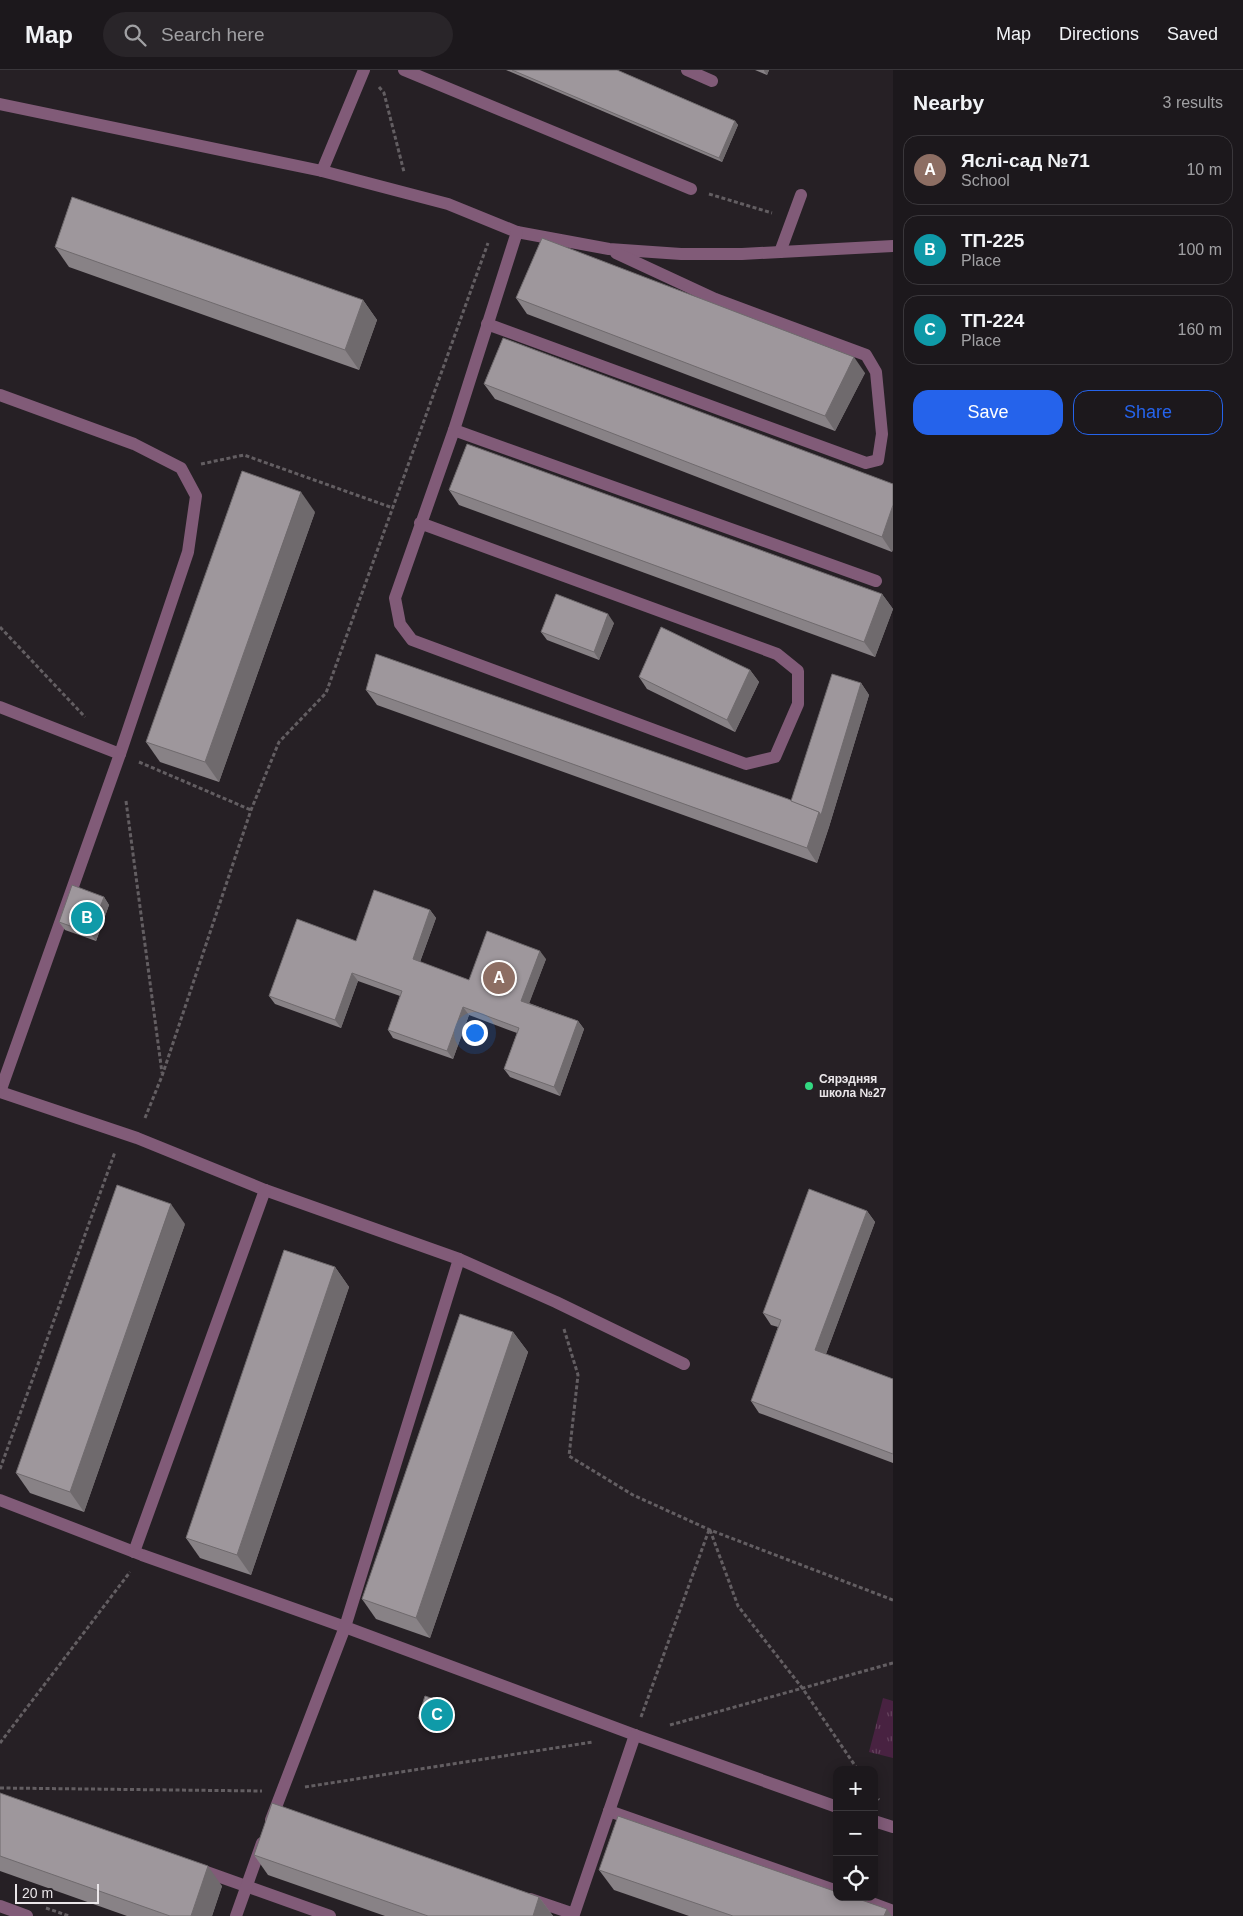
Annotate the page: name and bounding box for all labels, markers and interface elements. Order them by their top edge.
search box [103,12,453,57]
text: Map [25,21,73,48]
icon: search [121,21,149,49]
text: Search here [161,24,265,45]
text: Map [996,24,1031,44]
text: Directions [1059,24,1139,44]
text: Saved [1167,24,1218,44]
text: Nearby [913,91,984,114]
text: 3 results [1163,94,1223,111]
text: Яслі-сад №71 [961,150,1090,171]
text: A [924,161,936,178]
text: 10 m [1186,161,1222,178]
text: School [961,172,1010,189]
text: ТП-225 [961,230,1024,251]
text: B [924,241,936,258]
text: 100 m [1178,241,1222,258]
text: Place [961,252,1001,269]
text: ТП-224 [961,310,1024,331]
text: C [924,321,936,338]
text: 160 m [1178,321,1222,338]
text: Place [961,332,1001,349]
button: Save [913,390,1063,435]
button: Share [1073,390,1223,435]
pin: B [71,899,103,937]
pin: A [483,959,515,997]
your location [462,1020,488,1046]
place label: Сярэдняя школа №27 [819,1072,887,1100]
marker: Сярэдняя школа №27 [803,1080,815,1092]
pin: C [421,1696,453,1734]
map controls [833,1766,878,1901]
button: + [833,1766,878,1811]
button: − [833,1811,878,1856]
button: locate [833,1856,878,1901]
scale bar [15,1881,99,1904]
text: 20 m [22,1885,53,1901]

